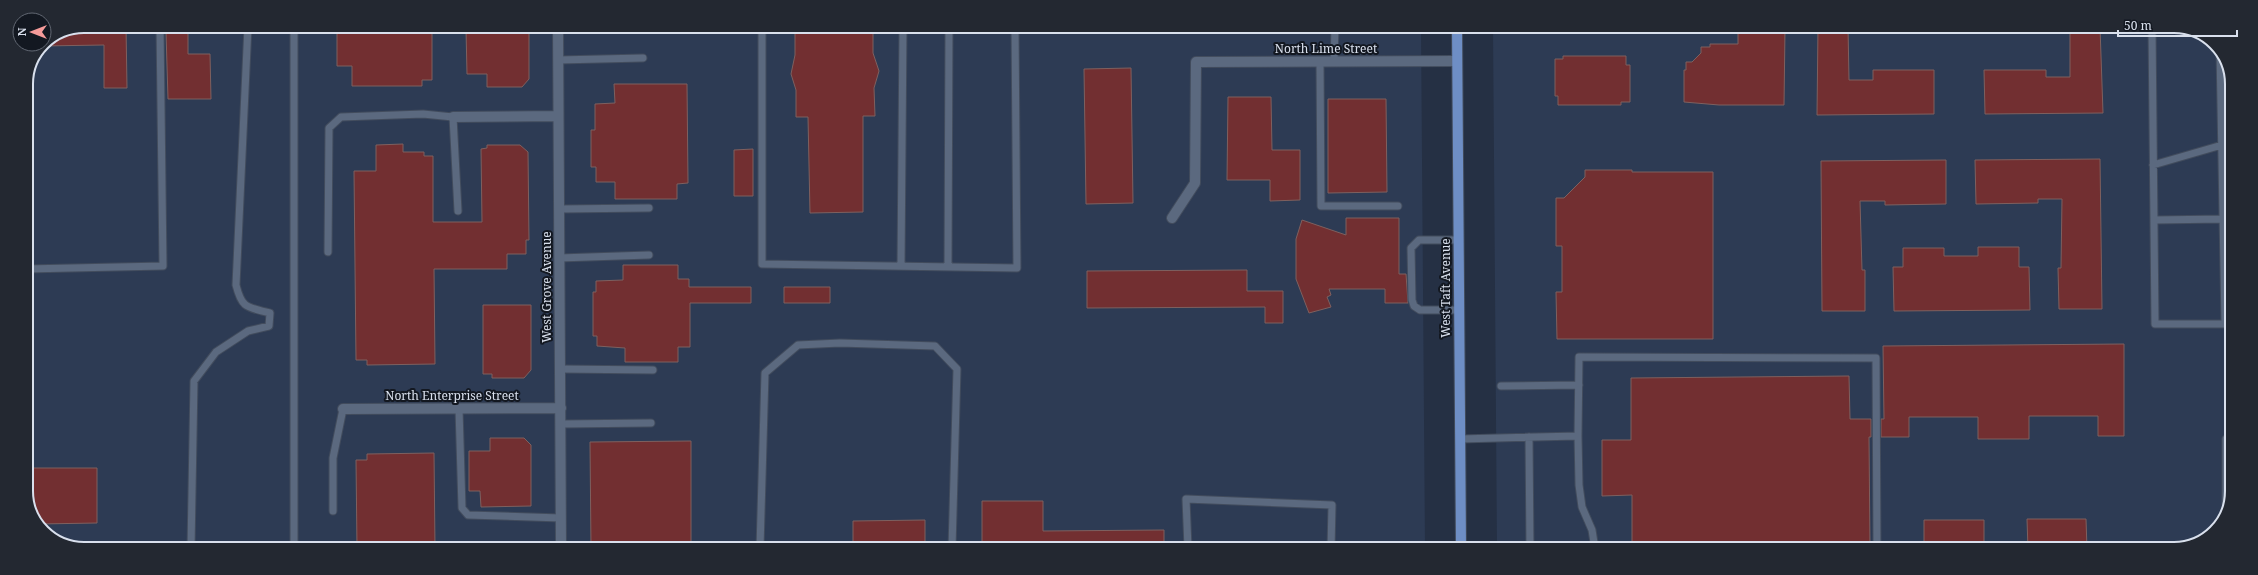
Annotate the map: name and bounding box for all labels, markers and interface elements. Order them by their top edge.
north arrow [12,12,52,52]
scale bar [2118,12,2237,38]
text: 50 m [2124,17,2152,34]
text: N [14,27,29,36]
street label: North Lime Street [1275,40,1377,57]
street label: West Grove Avenue [538,231,555,343]
street label: West Taft Avenue [1437,238,1454,338]
street label: North Enterprise Street [385,387,519,404]

